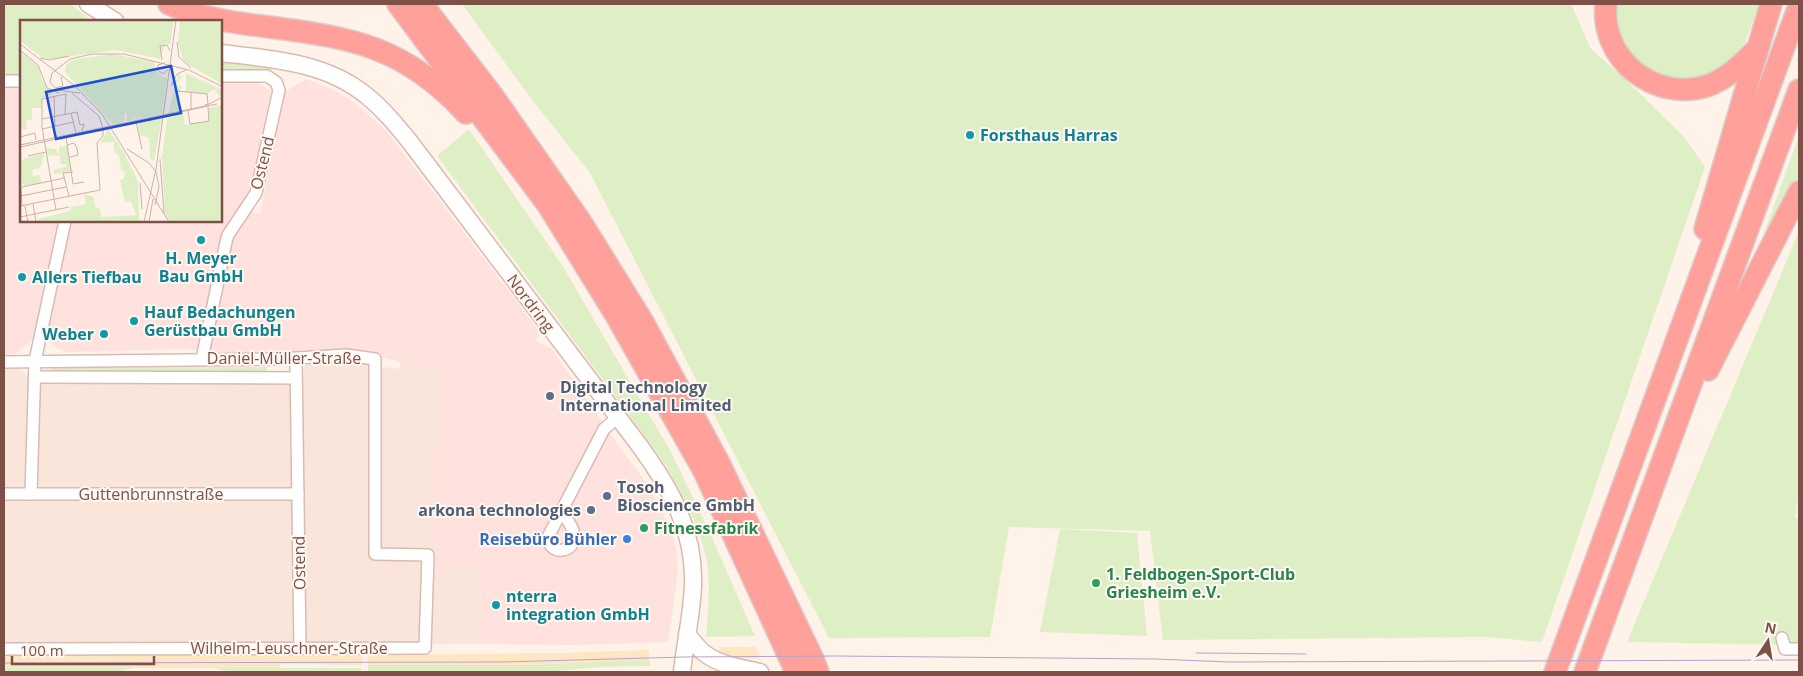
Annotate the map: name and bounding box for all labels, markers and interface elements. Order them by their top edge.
inset map [20,20,222,222]
place label: Forsthaus Harras [980,124,1118,146]
marker: Forsthaus Harras [964,129,976,141]
street label: Ostend [245,134,279,192]
marker: H. Meyer Bau GmbH [195,234,207,246]
place label: H. Meyer Bau GmbH [159,247,243,287]
place label: Allers Tiefbau [32,266,142,288]
street label: Nordring [502,270,560,337]
marker: Allers Tiefbau [16,271,28,283]
place label: Hauf Bedachungen Gerüstbau GmbH [144,301,296,341]
marker: Hauf Bedachungen Gerüstbau GmbH [128,315,140,327]
place label: Weber [42,323,94,345]
marker: Weber [98,328,110,340]
street label: Daniel-Müller-Straße [207,347,361,369]
place label: Digital Technology International Limited [560,376,732,416]
marker: Digital Technology International Limited [544,390,556,402]
place label: Tosoh Bioscience GmbH [617,476,755,516]
street label: Guttenbrunnstraße [78,483,224,505]
marker: Tosoh Bioscience GmbH [601,490,613,502]
place label: arkona technologies [418,499,581,521]
marker: arkona technologies [585,504,597,516]
place label: Fitnessfabrik [654,517,759,539]
marker: Fitnessfabrik [638,522,650,534]
place label: Reisebüro Bühler [479,528,617,550]
marker: Reisebüro Bühler [621,533,633,545]
street label: Ostend [288,536,310,590]
place label: 1. Feldbogen-Sport-Club Griesheim e.V. [1106,563,1295,603]
marker: 1. Feldbogen-Sport-Club Griesheim e.V. [1090,577,1102,589]
place label: nterra integration GmbH [506,585,650,625]
marker: nterra integration GmbH [490,599,502,611]
north arrow [1743,616,1793,666]
text: N [1763,617,1778,638]
scale bar [12,634,155,666]
street label: Wilhelm-Leuschner-Straße [190,637,388,659]
text: 100 m [20,640,64,660]

